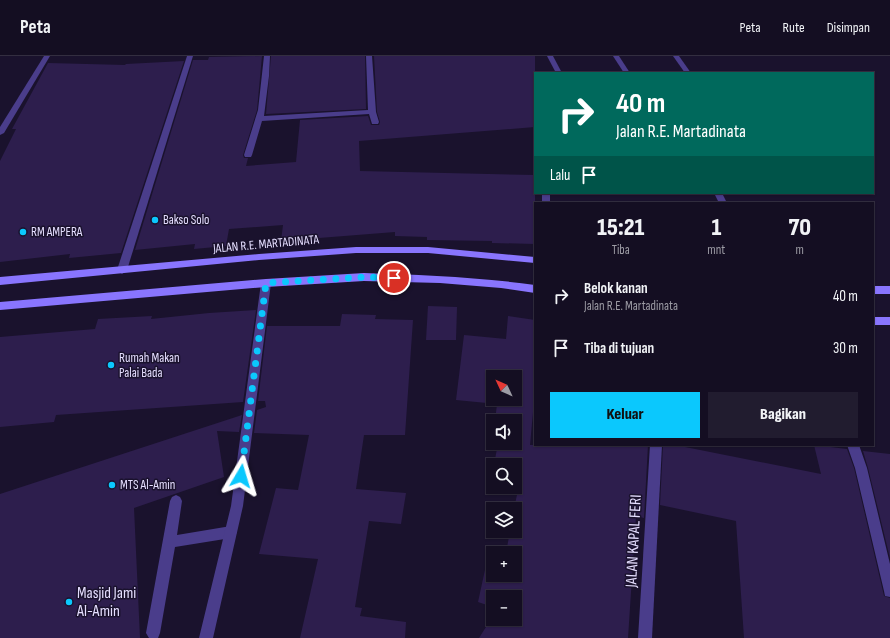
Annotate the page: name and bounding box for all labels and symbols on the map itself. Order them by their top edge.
place label: Bakso Solo [163,212,210,228]
marker: Bakso Solo [150,215,160,225]
place label: RM AMPERA [31,224,83,240]
marker: RM AMPERA [18,227,28,237]
street label: JALAN R.E. MARTADINATA [211,231,320,257]
pin [377,261,411,295]
place label: Rumah Makan Palai Bada [119,350,180,381]
marker: Rumah Makan Palai Bada [106,360,116,370]
north arrow [486,370,522,406]
position arrow [220,455,262,497]
place label: MTS Al-Amin [120,477,175,493]
marker: MTS Al-Amin [107,480,117,490]
street label: JALAN KAPAL FERI [622,494,646,589]
place label: Masjid Jami Al-Amin [76,584,136,621]
marker: Masjid Jami Al-Amin [64,597,74,607]

